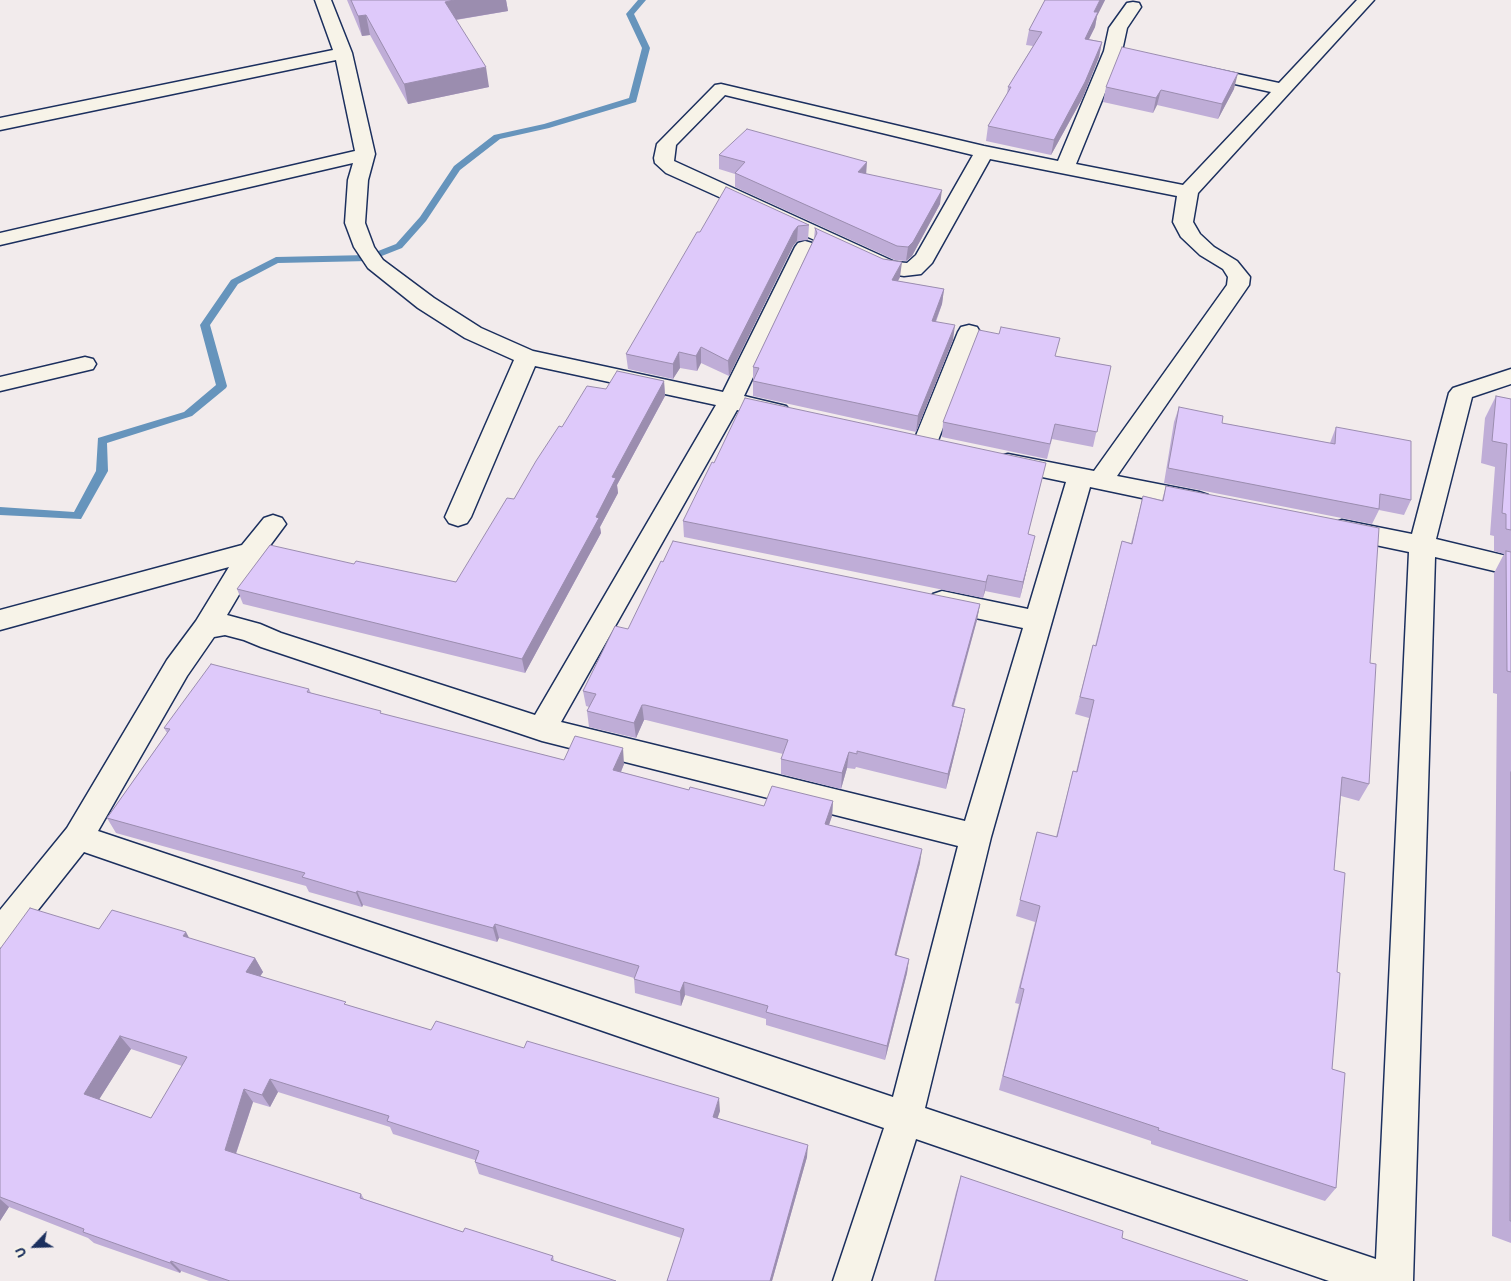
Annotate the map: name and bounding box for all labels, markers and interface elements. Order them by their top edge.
north arrow [10,1221,60,1271]
text: U [11,1245,30,1260]

